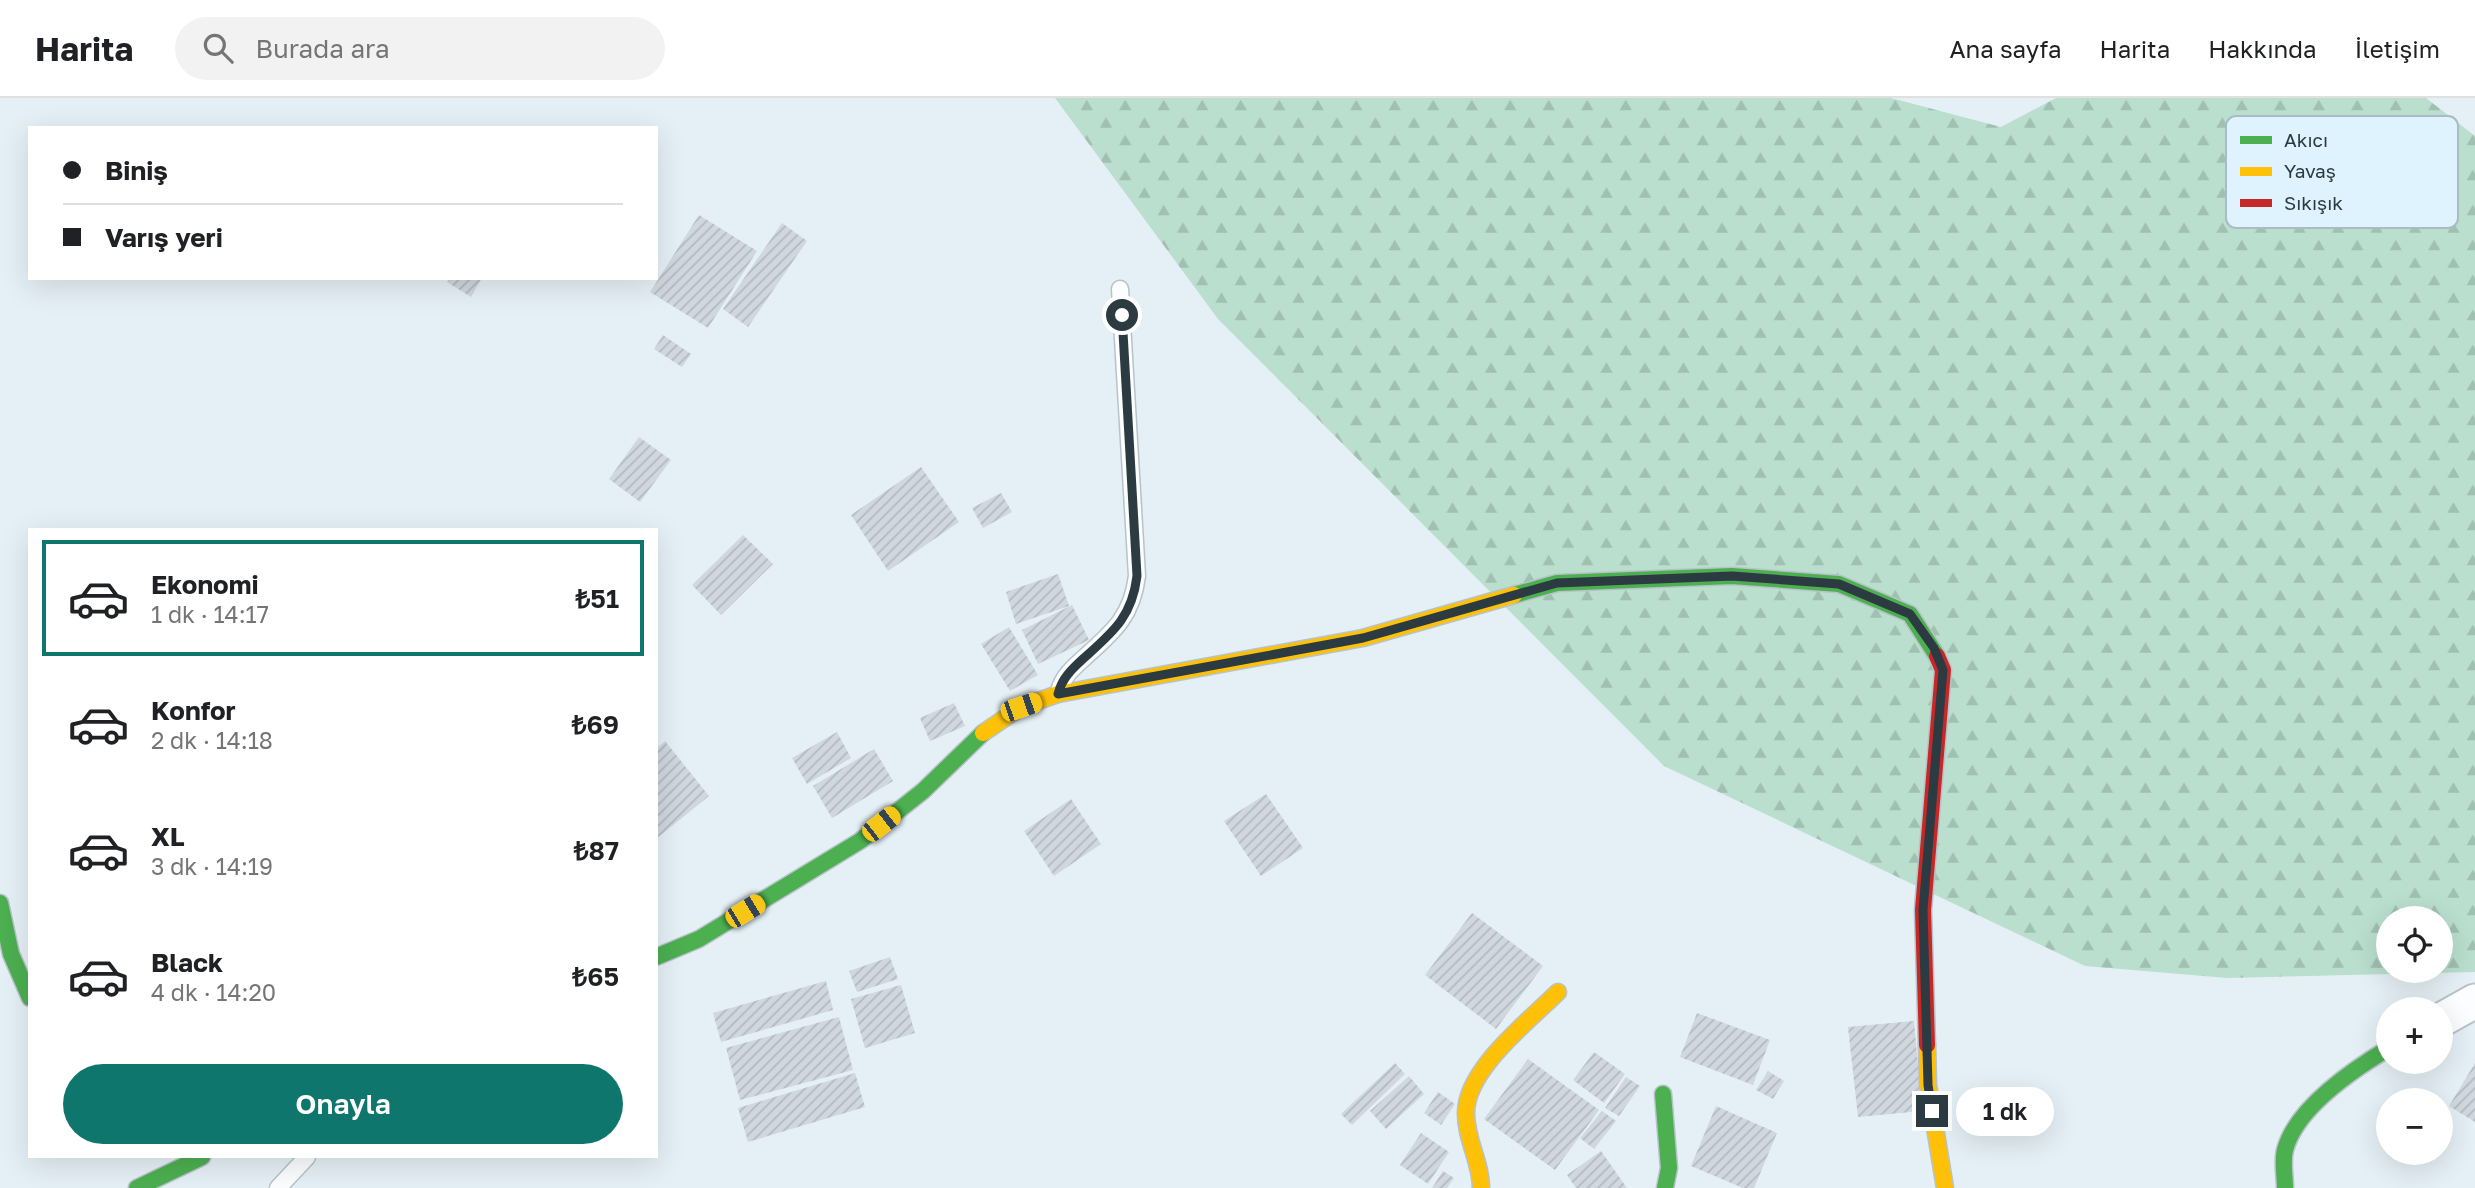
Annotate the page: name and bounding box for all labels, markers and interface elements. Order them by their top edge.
search box [175,17,665,80]
text: Harita [35,29,133,68]
icon: search [199,29,237,67]
text: Burada ara [255,33,390,64]
text: Ana sayfa [1950,34,2061,63]
text: Harita [2099,34,2170,63]
text: Hakkında [2208,34,2317,63]
text: İletişim [2355,34,2440,63]
legend [2226,116,2458,228]
text: Akıcı [2284,128,2328,151]
text: Biniş [105,155,168,186]
text: Yavaş [2284,159,2336,182]
text: Sıkışık [2284,191,2343,214]
text: Varış yeri [105,222,223,253]
route start [1106,299,1138,331]
icon: car [67,567,130,630]
text: Ekonomi [151,569,259,600]
text: ₺51 [575,583,619,614]
text: 1 dk · 14:17 [151,600,269,628]
car [998,690,1045,724]
icon: car [67,693,130,756]
text: Konfor [151,695,236,726]
text: ₺69 [572,709,619,740]
text: 2 dk · 14:18 [151,726,273,754]
car [858,803,905,845]
icon: car [67,819,130,882]
text: XL [151,821,185,852]
text: ₺87 [574,835,619,866]
text: 3 dk · 14:19 [151,852,273,880]
car [722,891,769,931]
map controls [2376,906,2453,1165]
button: locate [2376,906,2453,983]
icon: car [67,945,130,1008]
text: Black [151,947,223,978]
text: ₺65 [572,961,619,992]
text: 4 dk · 14:20 [151,978,276,1006]
button: + [2376,997,2453,1074]
button: Onayla [63,1064,623,1144]
callout: 1 dk [1956,1086,2054,1136]
button: − [2376,1088,2453,1165]
route end [1916,1095,1948,1127]
text: 1 dk [1983,1097,2027,1125]

